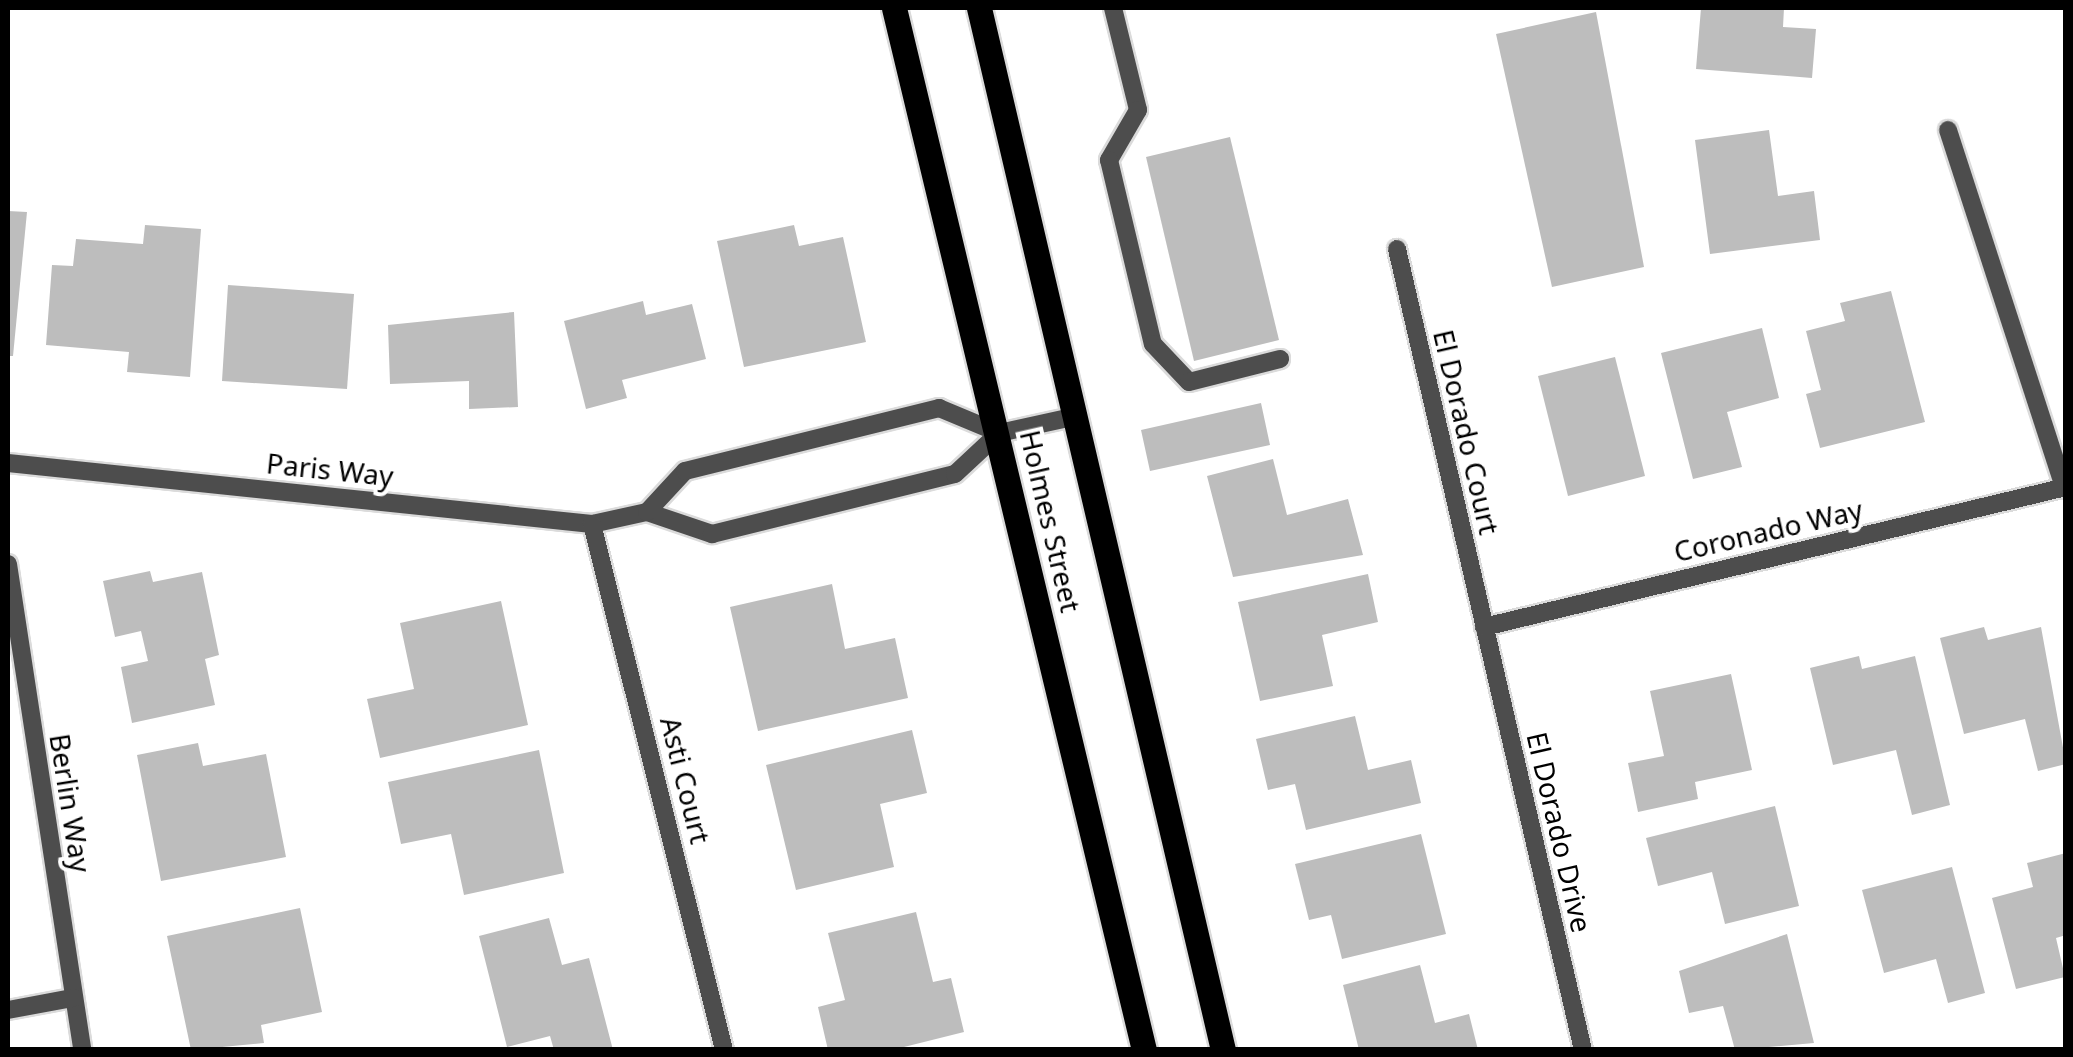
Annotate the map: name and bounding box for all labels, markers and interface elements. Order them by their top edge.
street label: El Dorado Court [1427,326,1507,538]
street label: Holmes Street [1014,427,1088,615]
street label: Paris Way [265,446,395,492]
street label: Coronado Way [1670,492,1866,568]
street label: Asti Court [654,713,718,847]
street label: El Dorado Drive [1521,728,1599,936]
street label: Berlin Way [43,731,99,875]

